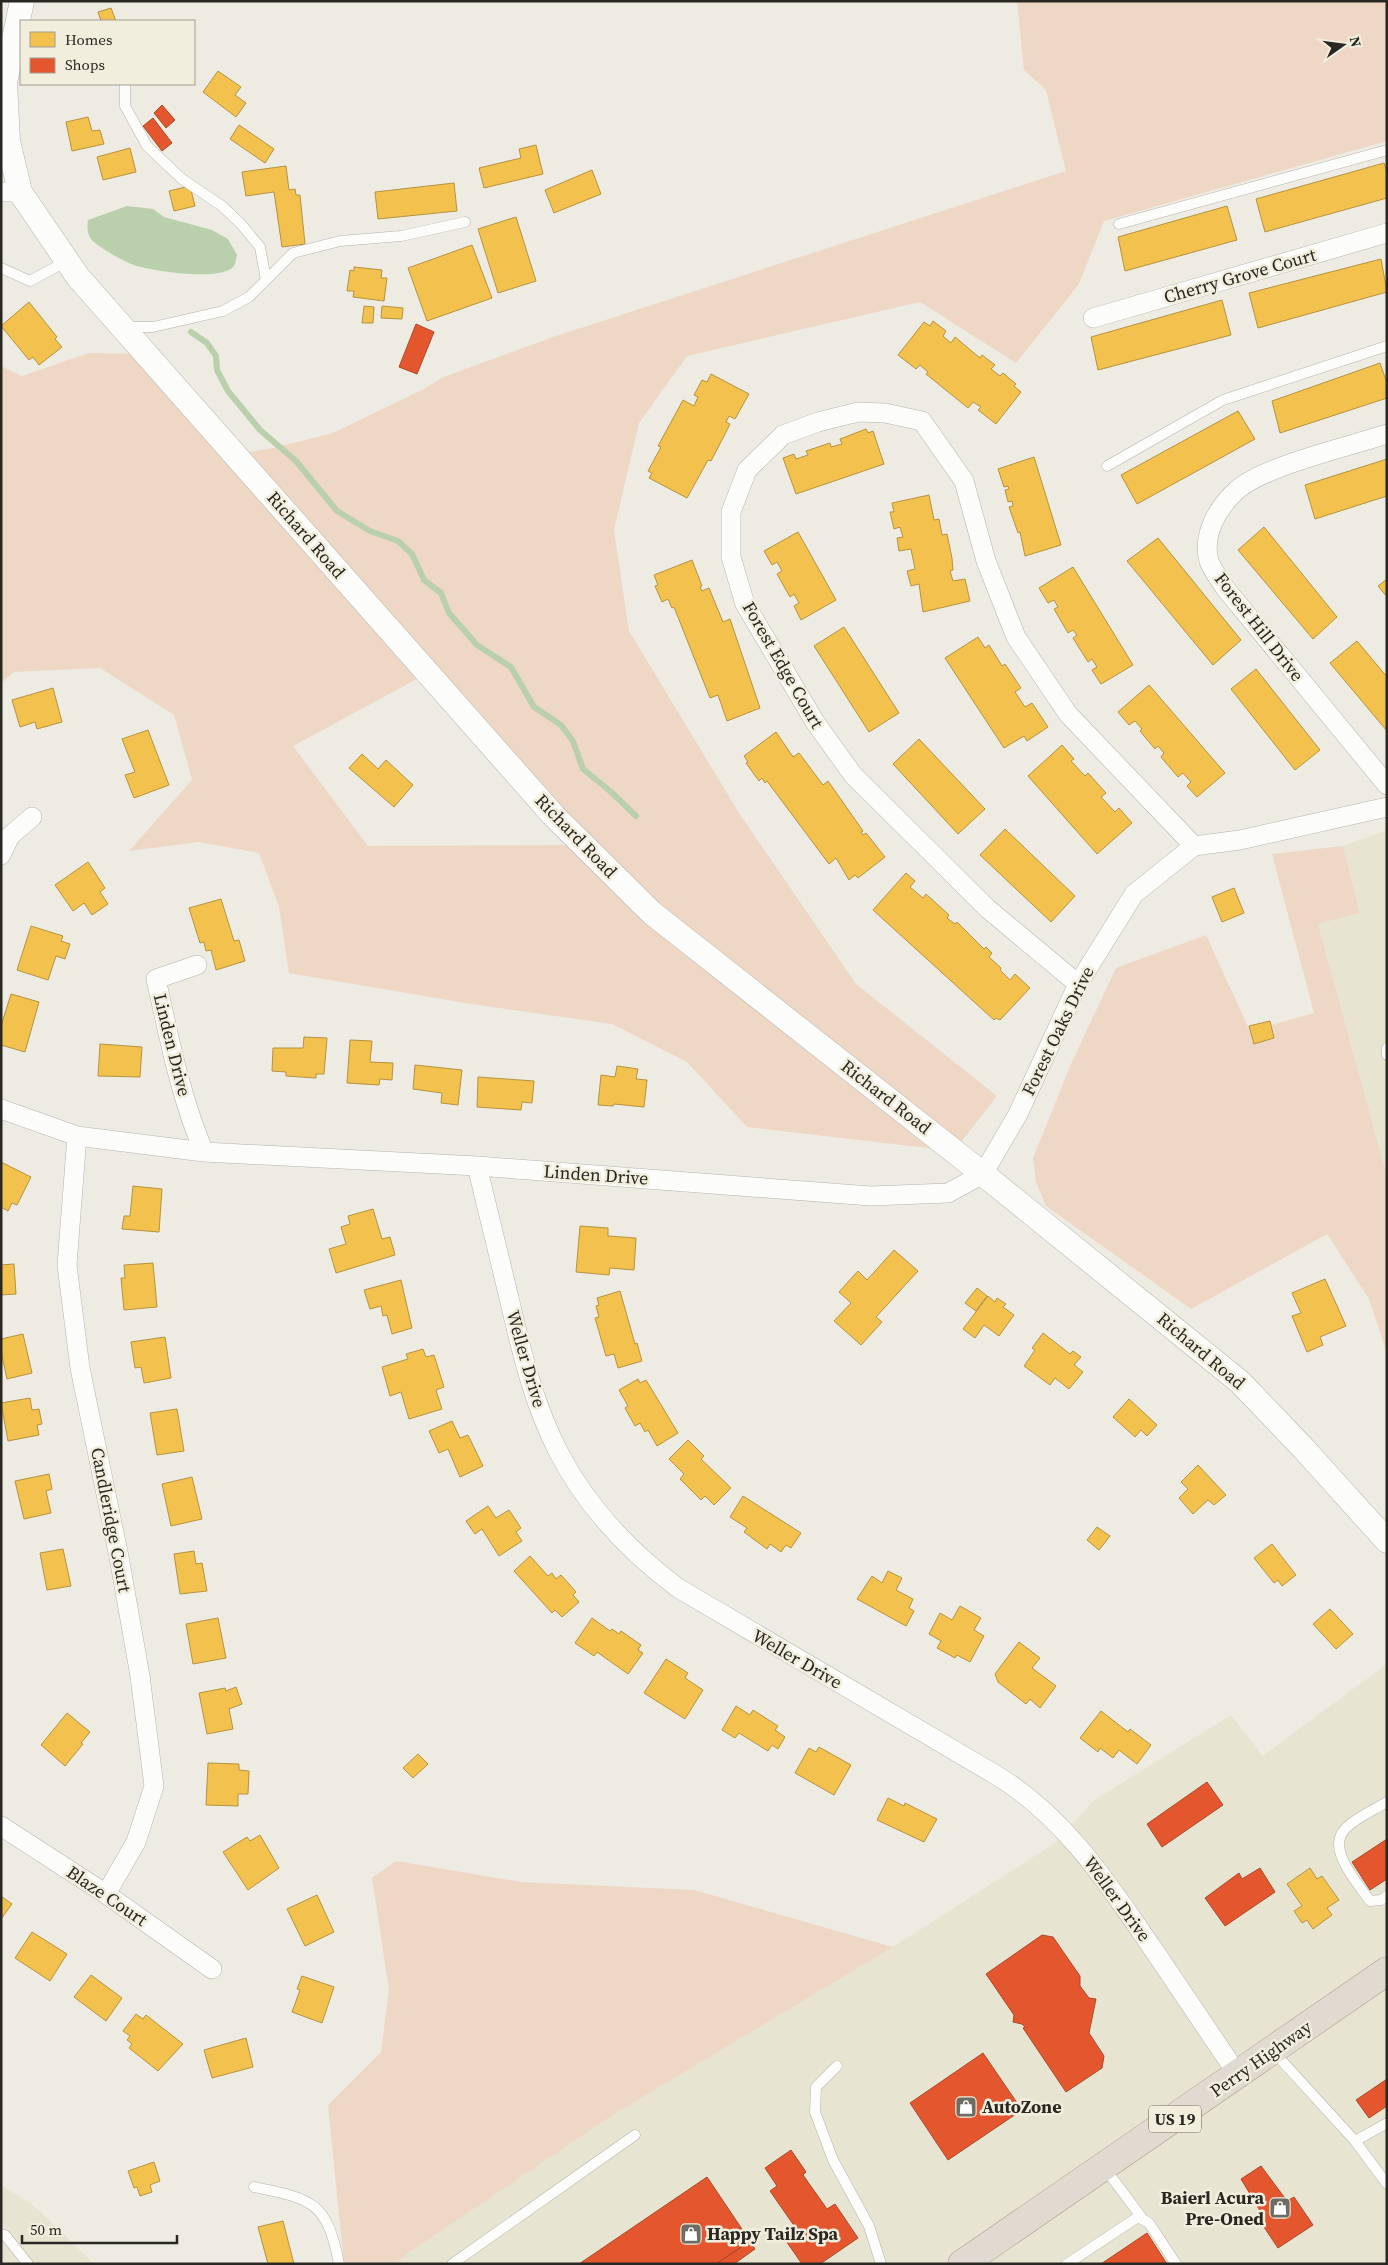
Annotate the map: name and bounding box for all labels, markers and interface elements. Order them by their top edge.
legend [20,20,195,85]
north arrow [1318,20,1368,70]
text: Homes [65,29,112,50]
text: N [1345,34,1367,49]
text: Shops [65,54,105,75]
street label: Cherry Grove Court [1161,242,1319,309]
street label: Richard Road [261,486,351,584]
street label: Forest Hill Drive [1209,567,1310,686]
street label: Forest Edge Court [737,597,830,733]
street label: Richard Road [530,788,623,883]
street label: Forest Oaks Drive [1015,962,1100,1100]
street label: Linden Drive [148,991,197,1099]
street label: Richard Road [836,1053,937,1140]
street label: Linden Drive [543,1158,649,1191]
street label: Richard Road [1152,1306,1251,1395]
street label: Weller Drive [501,1307,552,1410]
street label: Candleridge Court [85,1445,138,1595]
street label: Weller Drive [748,1623,847,1694]
street label: Weller Drive [1078,1851,1157,1947]
street label: Blaze Court [62,1859,153,1932]
street label: Perry Highway [1205,2014,1317,2103]
place label: AutoZone [982,2094,1062,2119]
shop icon: AutoZone [954,2095,978,2119]
road number: US 19 [1149,2106,1201,2132]
place label: Baierl Acura Pre-Oned [1161,2185,1264,2231]
shop icon: Baierl Acura Pre-Oned [1268,2196,1292,2220]
scale bar [22,2212,178,2244]
text: 50 m [30,2219,62,2240]
place label: Happy Tailz Spa [707,2221,839,2246]
shop icon: Happy Tailz Spa [679,2222,703,2246]

